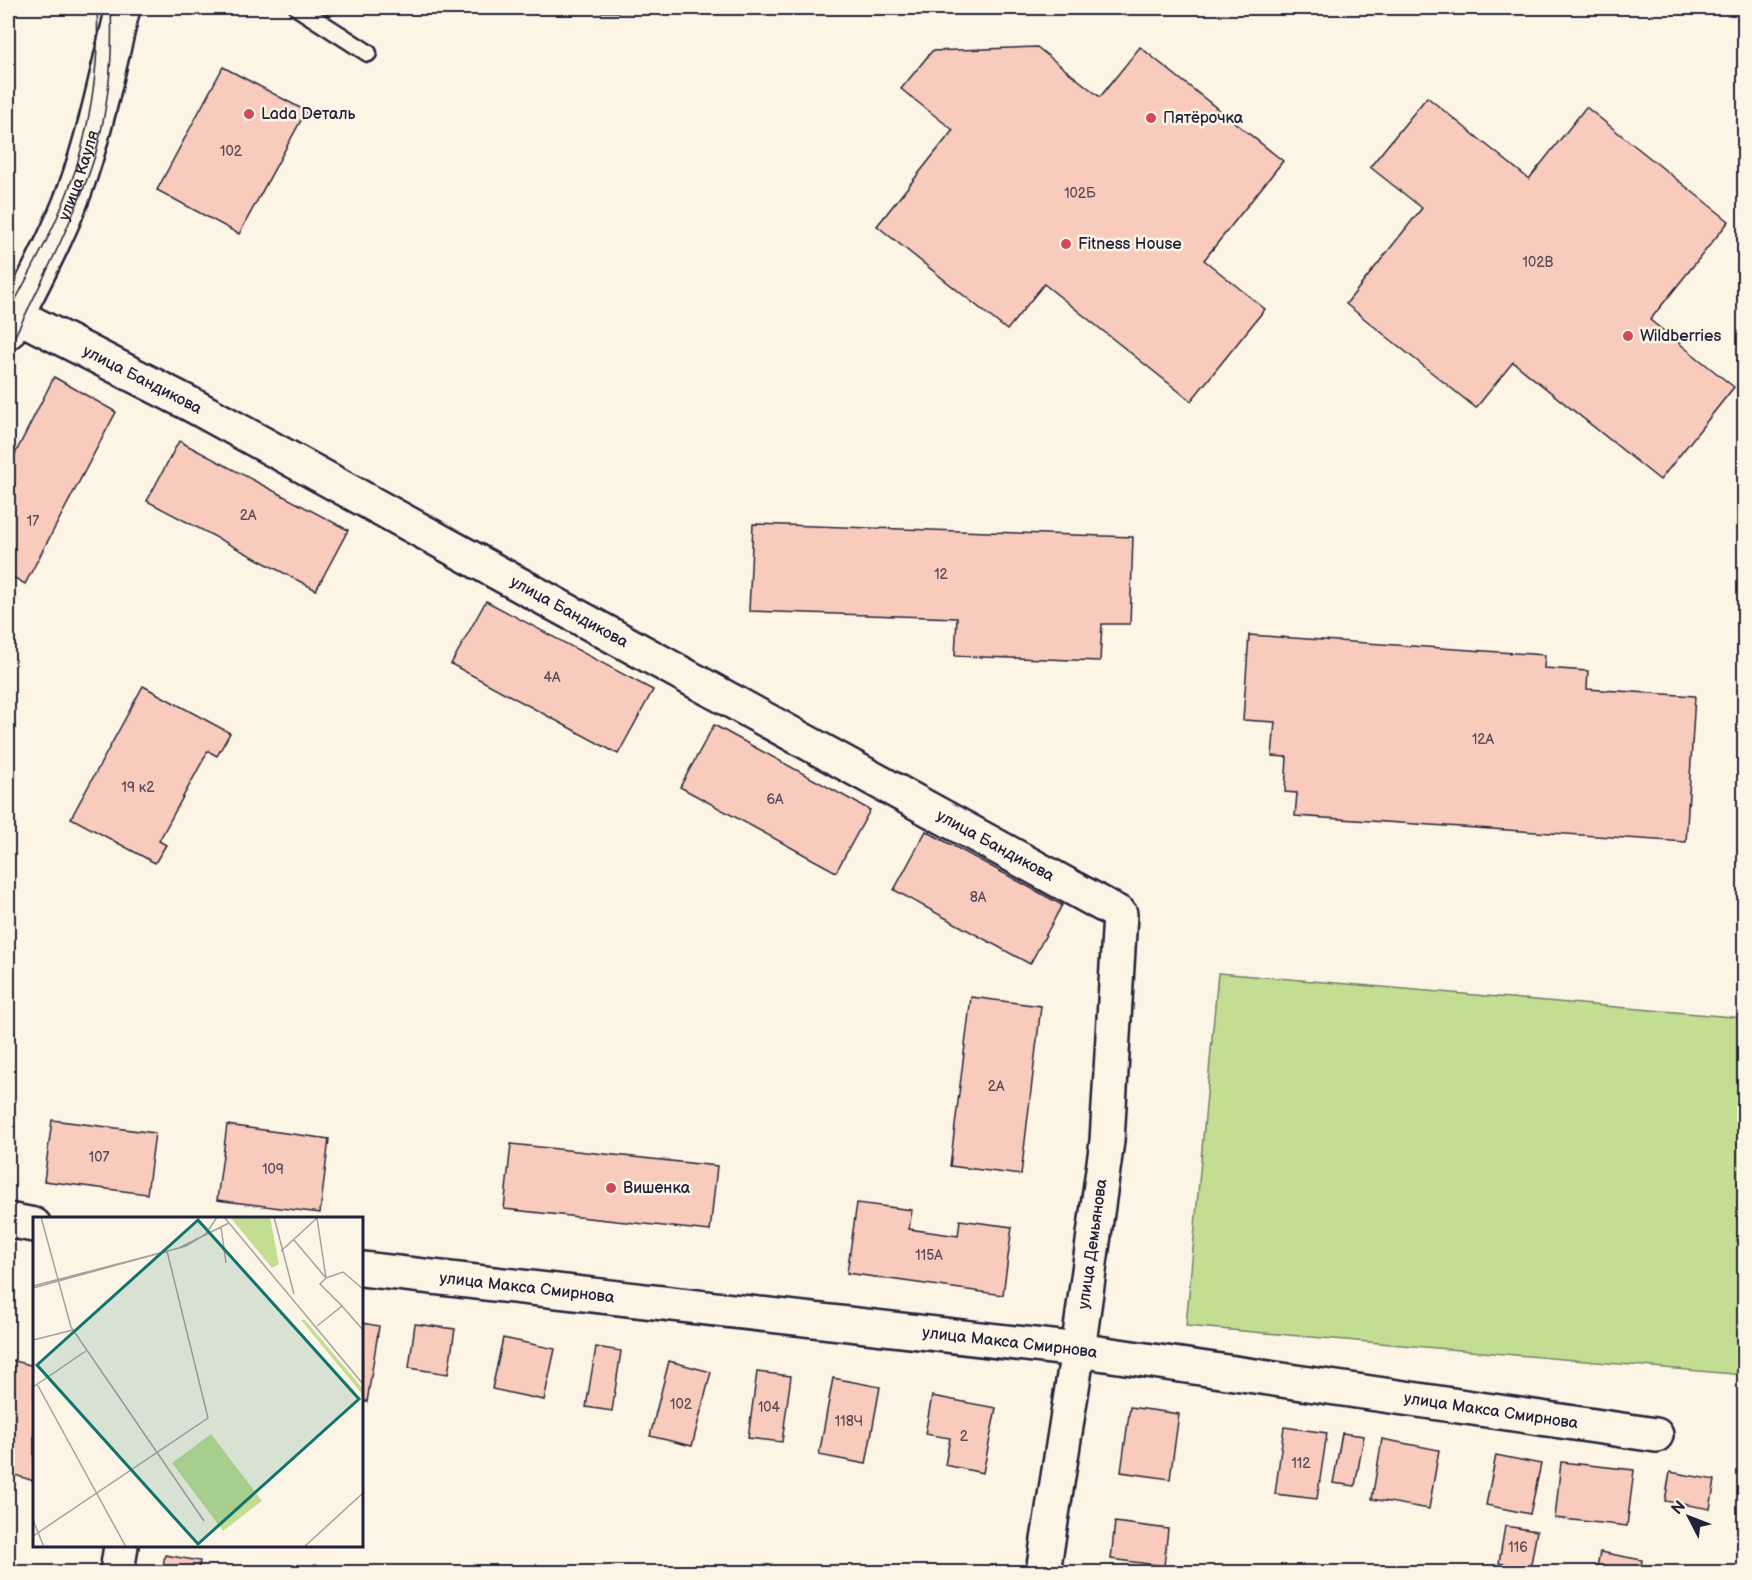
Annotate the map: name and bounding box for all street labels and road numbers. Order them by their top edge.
street label: улица Кауля [54,128,102,223]
street label: улица Бандикова [80,341,206,418]
street label: улица Бандикова [507,572,632,652]
street label: улица Бандикова [933,806,1058,886]
street label: улица Демьянова [1074,1177,1112,1310]
street label: улица Макса Смирнова [438,1268,616,1307]
street label: улица Макса Смирнова [921,1323,1099,1362]
street label: улица Макса Смирнова [1403,1389,1580,1433]

